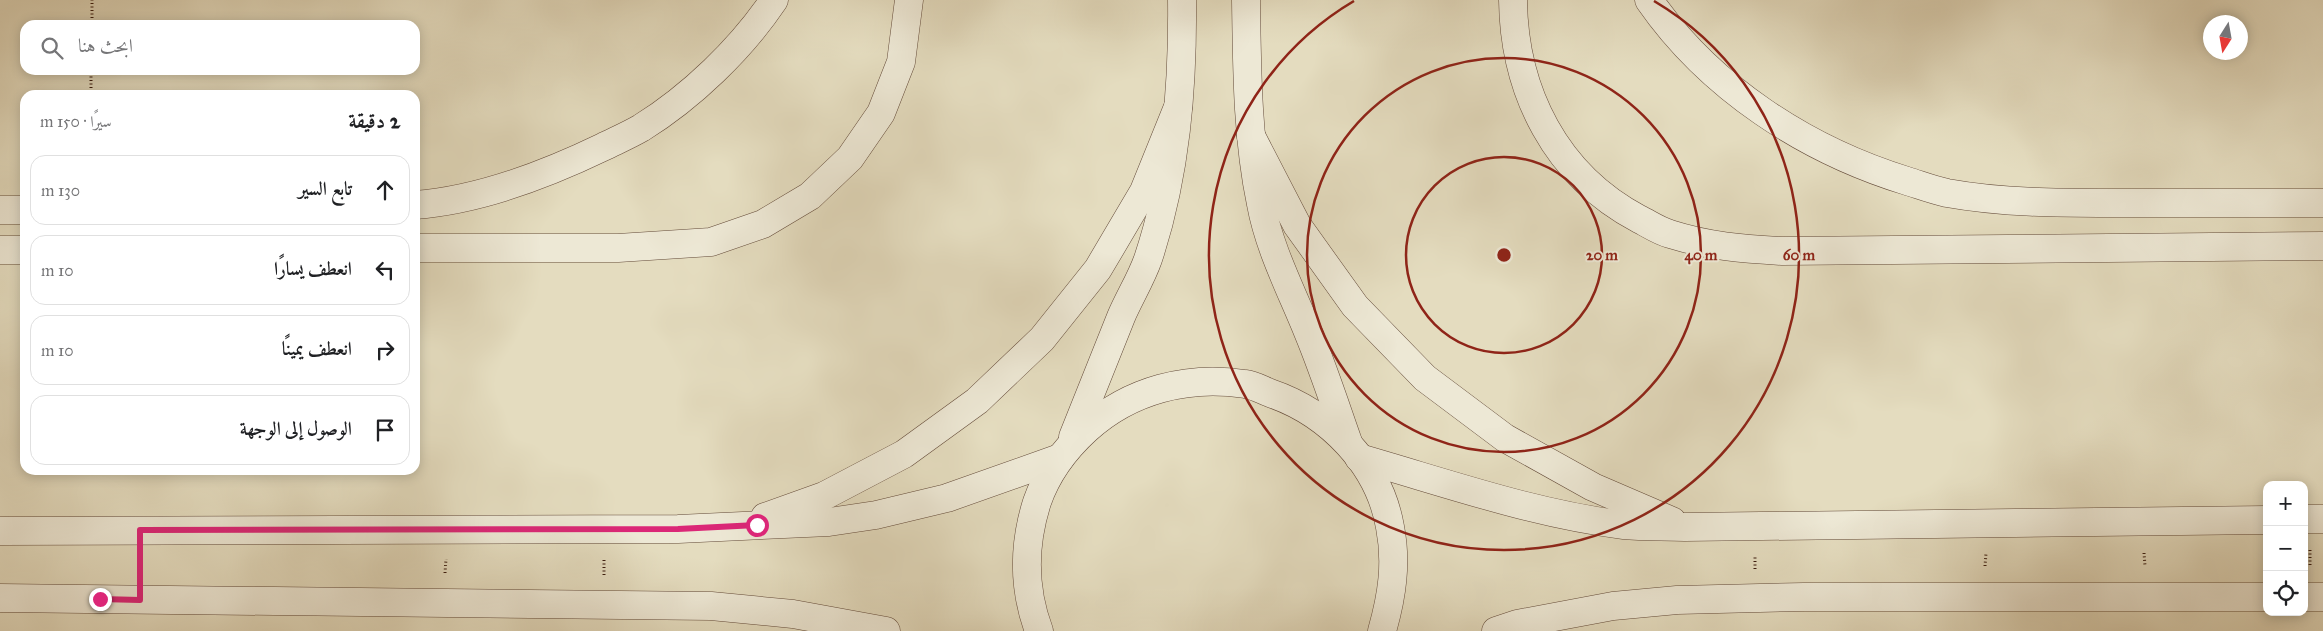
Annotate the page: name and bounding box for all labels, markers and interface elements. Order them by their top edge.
north arrow [2203,15,2248,60]
search box [20,20,420,75]
icon: search [38,34,66,62]
text: ابحث هنا [78,34,133,57]
text: 2 دقيقة [348,108,400,134]
text: سيرًا · 150 m [40,112,112,131]
icon: ahead [371,176,399,204]
text: تابع السير [298,177,352,200]
text: 130 m [41,181,80,200]
centre of rings [1495,246,1513,264]
text: 20 m [1586,246,1618,264]
text: 40 m [1685,246,1718,265]
text: 60 m [1783,246,1816,264]
icon: left [371,256,399,284]
text: انعطف يسارًا [274,257,352,280]
text: 10 m [41,261,73,280]
icon: right [371,336,399,364]
text: انعطف يمينًا [282,337,352,360]
text: 10 m [41,341,73,360]
icon: arrive [371,416,399,444]
text: الوصول إلى الوجهة [240,417,352,440]
map controls [2263,481,2308,616]
button: + [2263,481,2308,526]
route start [746,514,769,537]
button: − [2263,526,2308,571]
button: locate [2263,571,2308,616]
route end [89,588,112,611]

